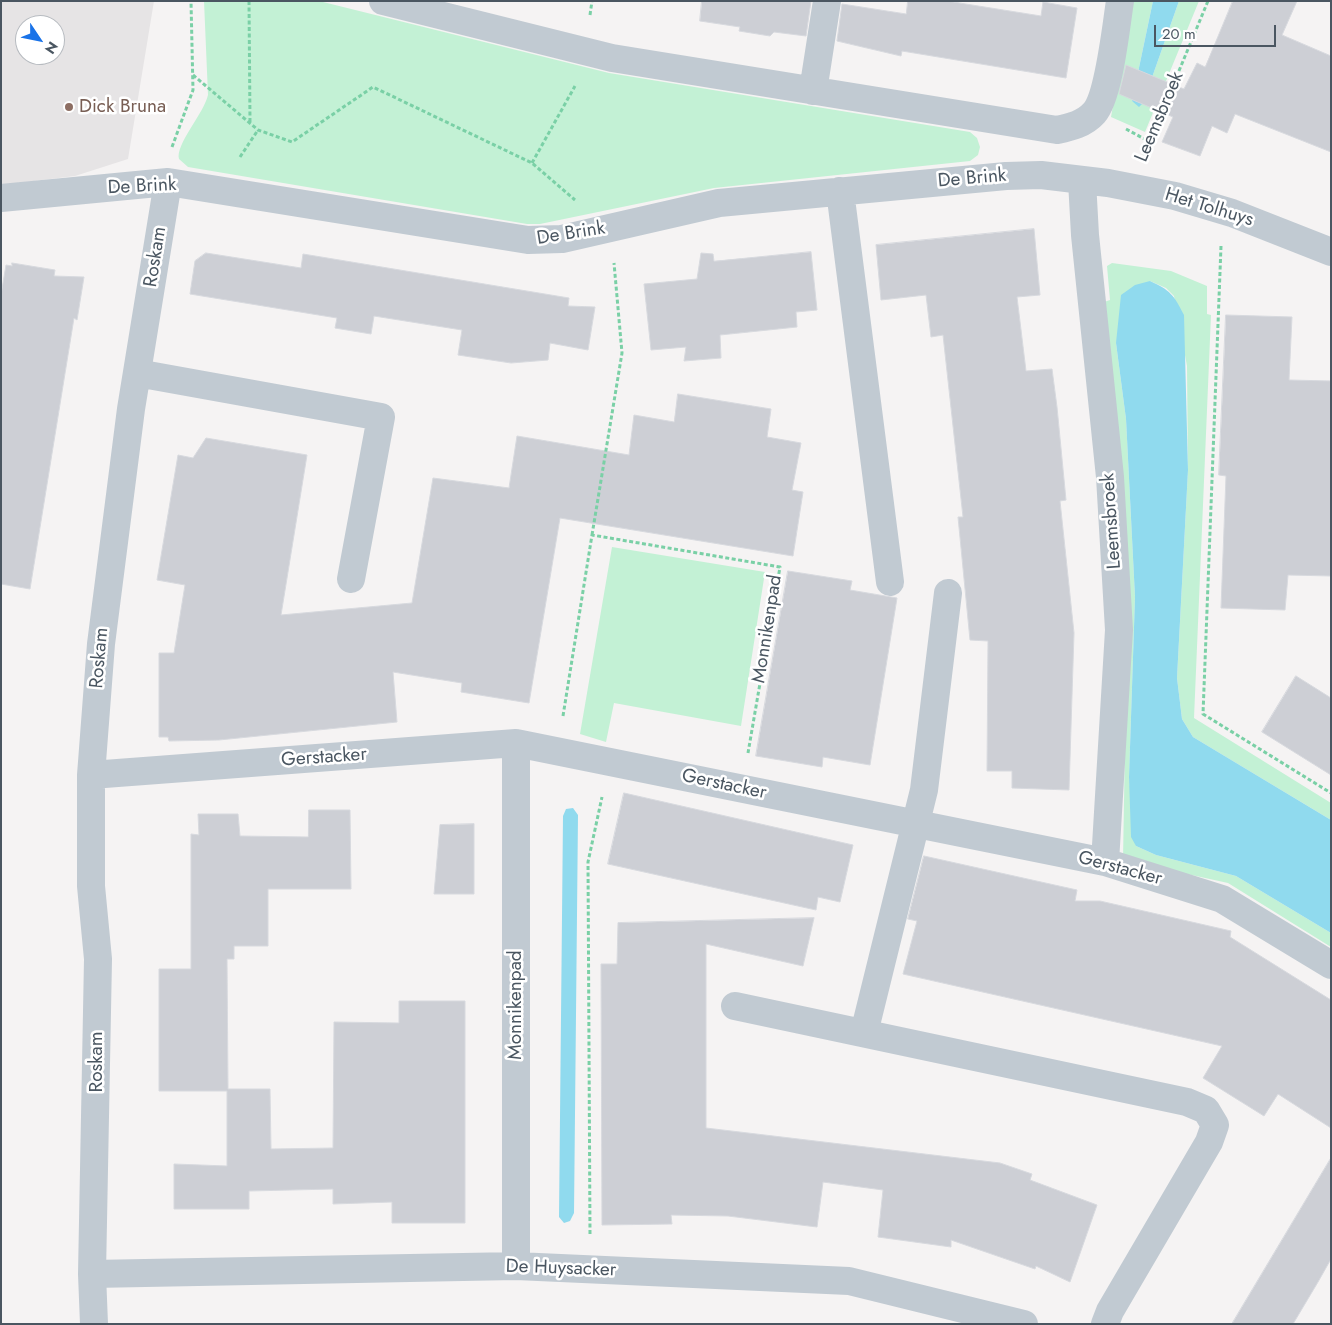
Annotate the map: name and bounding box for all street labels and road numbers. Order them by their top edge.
street label: Leemsbroek [1131,68,1189,166]
street label: De Brink [937,165,1007,193]
street label: De Brink [107,174,177,200]
street label: Het Tolhuys [1162,184,1256,232]
street label: De Brink [535,217,607,251]
street label: Roskam [140,225,172,289]
street label: Leemsbroek [1097,472,1127,570]
street label: Monnikenpad [748,573,788,685]
street label: Roskam [86,627,114,689]
street label: Gerstacker [280,744,368,772]
street label: Gerstacker [680,765,768,805]
street label: Gerstacker [1076,847,1164,891]
street label: Monnikenpad [505,950,527,1060]
street label: Roskam [86,1032,108,1092]
street label: De Huysacker [505,1256,617,1282]

